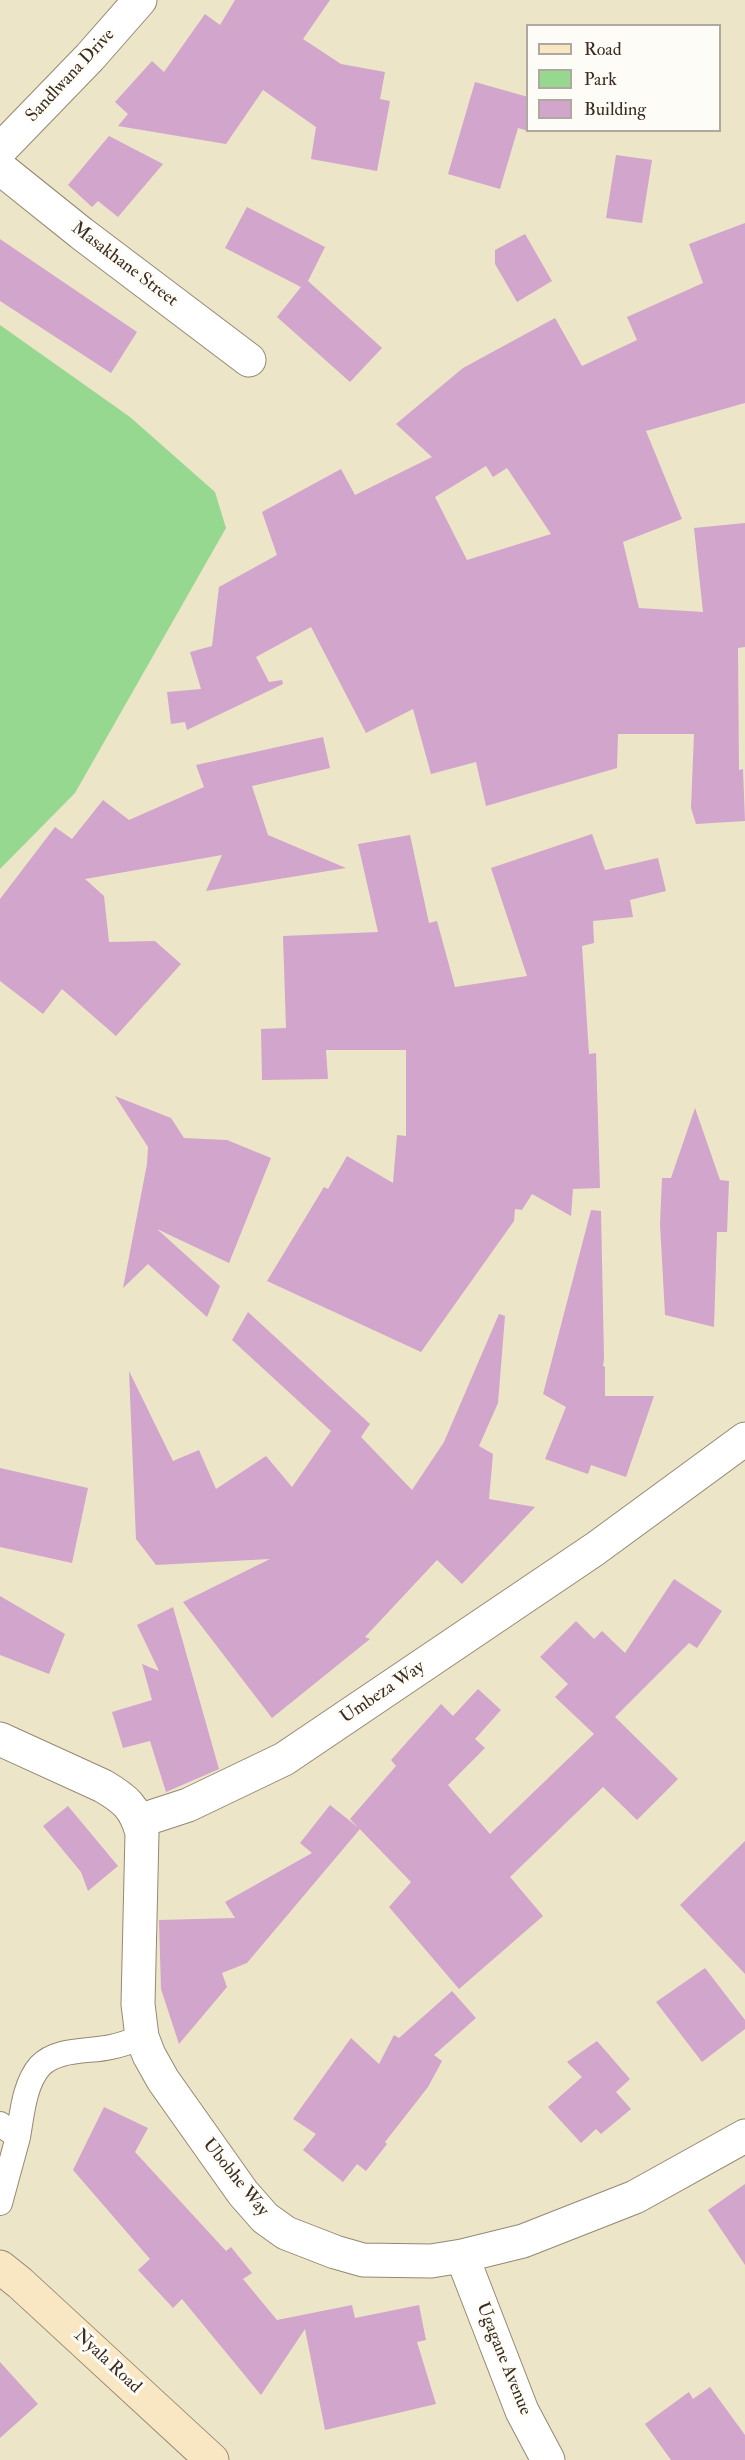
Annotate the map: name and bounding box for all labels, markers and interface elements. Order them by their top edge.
legend [526,24,721,132]
street label: Sandlwana Drive [22,25,120,127]
text: Road [584,38,622,61]
text: Park [584,68,617,91]
text: Building [584,98,646,121]
street label: Masakhane Street [67,218,181,312]
street label: Umbeza Way [337,1657,429,1729]
street label: Ubobhe Way [197,2135,273,2221]
street label: Ugagane Avenue [471,2299,535,2419]
street label: Nyala Road [69,2325,145,2399]

